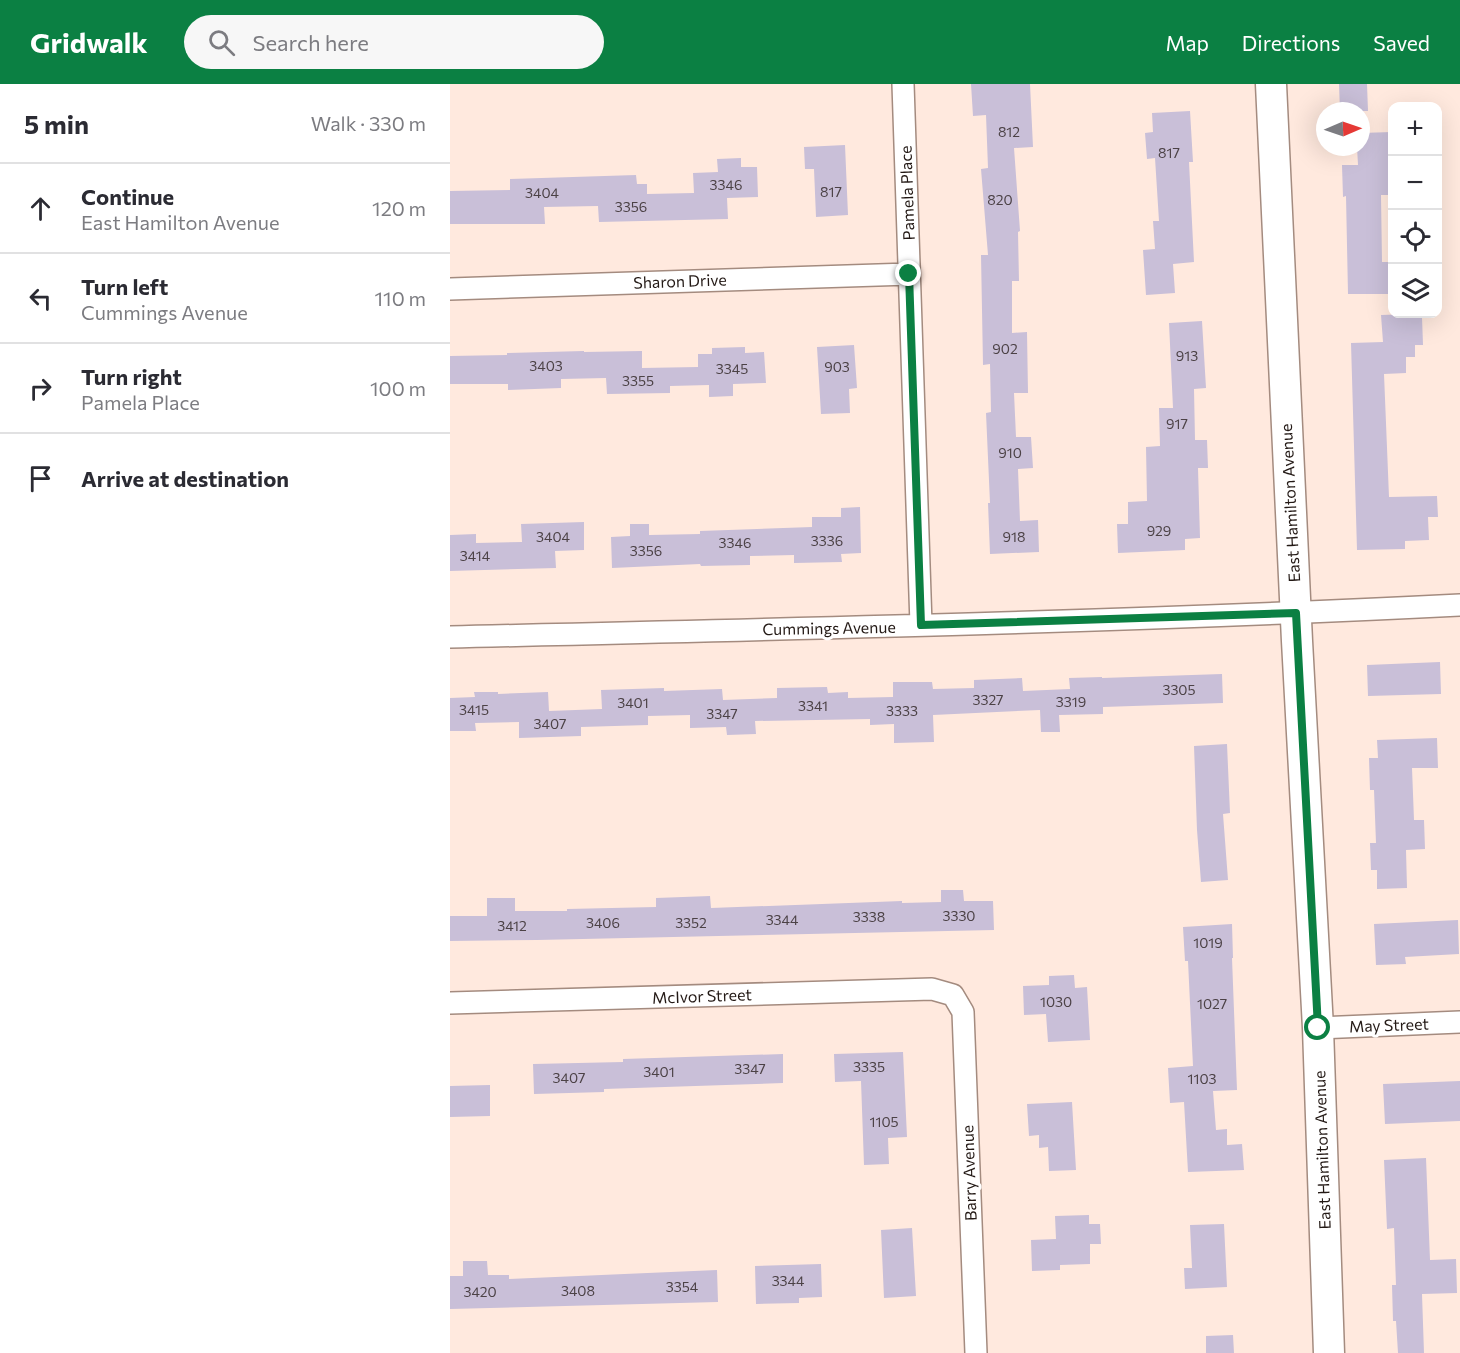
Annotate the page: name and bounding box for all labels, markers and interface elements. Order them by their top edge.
search box [184,15,604,69]
text: Gridwalk [30,25,148,59]
icon: search [205,26,238,59]
text: Search here [253,29,369,56]
text: Map [1166,30,1209,55]
text: Directions [1242,30,1340,55]
text: Saved [1373,30,1430,55]
north arrow [1316,102,1370,156]
map controls [1388,102,1442,318]
button: + [1388,102,1442,156]
text: 5 min [24,108,89,139]
text: Walk · 330 m [311,111,426,135]
house number: 812 [998,123,1020,140]
house number: 817 [1158,144,1180,161]
street label: Pamela Place [895,145,918,241]
button: − [1388,156,1442,210]
house number: 3346 [710,176,742,193]
text: Continue [81,183,174,210]
house number: 817 [820,183,842,200]
house number: 3404 [525,184,560,201]
house number: 820 [987,191,1013,208]
icon: ahead [24,192,57,225]
text: 120 m [372,196,426,220]
house number: 3356 [615,198,647,215]
text: East Hamilton Avenue [81,210,280,234]
button: locate [1388,210,1442,264]
route end [895,260,921,286]
button: layers [1388,264,1442,318]
street label: Sharon Drive [633,269,727,292]
text: Turn left [81,273,168,300]
icon: left [24,282,57,315]
text: 110 m [375,286,426,310]
text: Cummings Avenue [81,300,248,324]
house number: 902 [992,340,1018,357]
house number: 913 [1176,347,1198,364]
house number: 3403 [529,357,563,374]
house number: 903 [824,358,850,375]
house number: 3345 [716,360,748,377]
text: Turn right [81,363,182,390]
icon: right [24,372,57,405]
house number: 3355 [622,372,654,389]
text: 100 m [370,376,426,400]
text: Pamela Place [81,390,200,414]
house number: 917 [1166,415,1188,432]
street label: East Hamilton Avenue [1276,423,1303,583]
house number: 910 [998,444,1022,461]
icon: arrive [24,462,57,495]
text: Arrive at destination [81,465,289,492]
house number: 929 [1147,522,1171,539]
house number: 3404 [536,528,571,545]
house number: 918 [1003,528,1025,545]
house number: 3336 [811,532,843,549]
house number: 3346 [719,534,751,551]
house number: 3356 [630,542,662,559]
house number: 3414 [460,547,491,564]
street label: Cummings Avenue [762,617,896,638]
house number: 3305 [1162,681,1196,698]
house number: 3327 [972,691,1004,708]
house number: 3319 [1056,693,1086,710]
house number: 3401 [617,694,649,711]
house number: 3341 [798,697,828,714]
house number: 3415 [459,701,489,718]
house number: 3333 [886,702,918,719]
house number: 3347 [706,705,738,722]
house number: 3407 [534,715,566,732]
house number: 3330 [942,907,976,924]
house number: 3338 [853,908,885,925]
house number: 3344 [766,911,799,928]
house number: 3406 [586,914,620,931]
house number: 3352 [675,914,707,931]
house number: 3412 [497,917,527,934]
house number: 1019 [1193,934,1223,951]
street label: McIvor Street [652,984,753,1007]
house number: 1030 [1040,993,1072,1010]
house number: 1027 [1197,995,1227,1012]
route start [1304,1014,1330,1040]
street label: May Street [1349,1014,1430,1035]
house number: 3335 [853,1058,885,1075]
house number: 3347 [734,1060,766,1077]
house number: 3401 [643,1063,675,1080]
house number: 3407 [553,1069,585,1086]
house number: 1103 [1187,1070,1217,1087]
street label: East Hamilton Avenue [1309,1070,1334,1230]
house number: 1105 [869,1113,899,1130]
street label: Barry Avenue [957,1125,980,1221]
house number: 3344 [772,1272,805,1289]
house number: 3354 [666,1278,699,1295]
house number: 3408 [561,1282,595,1299]
house number: 3420 [463,1283,497,1300]

